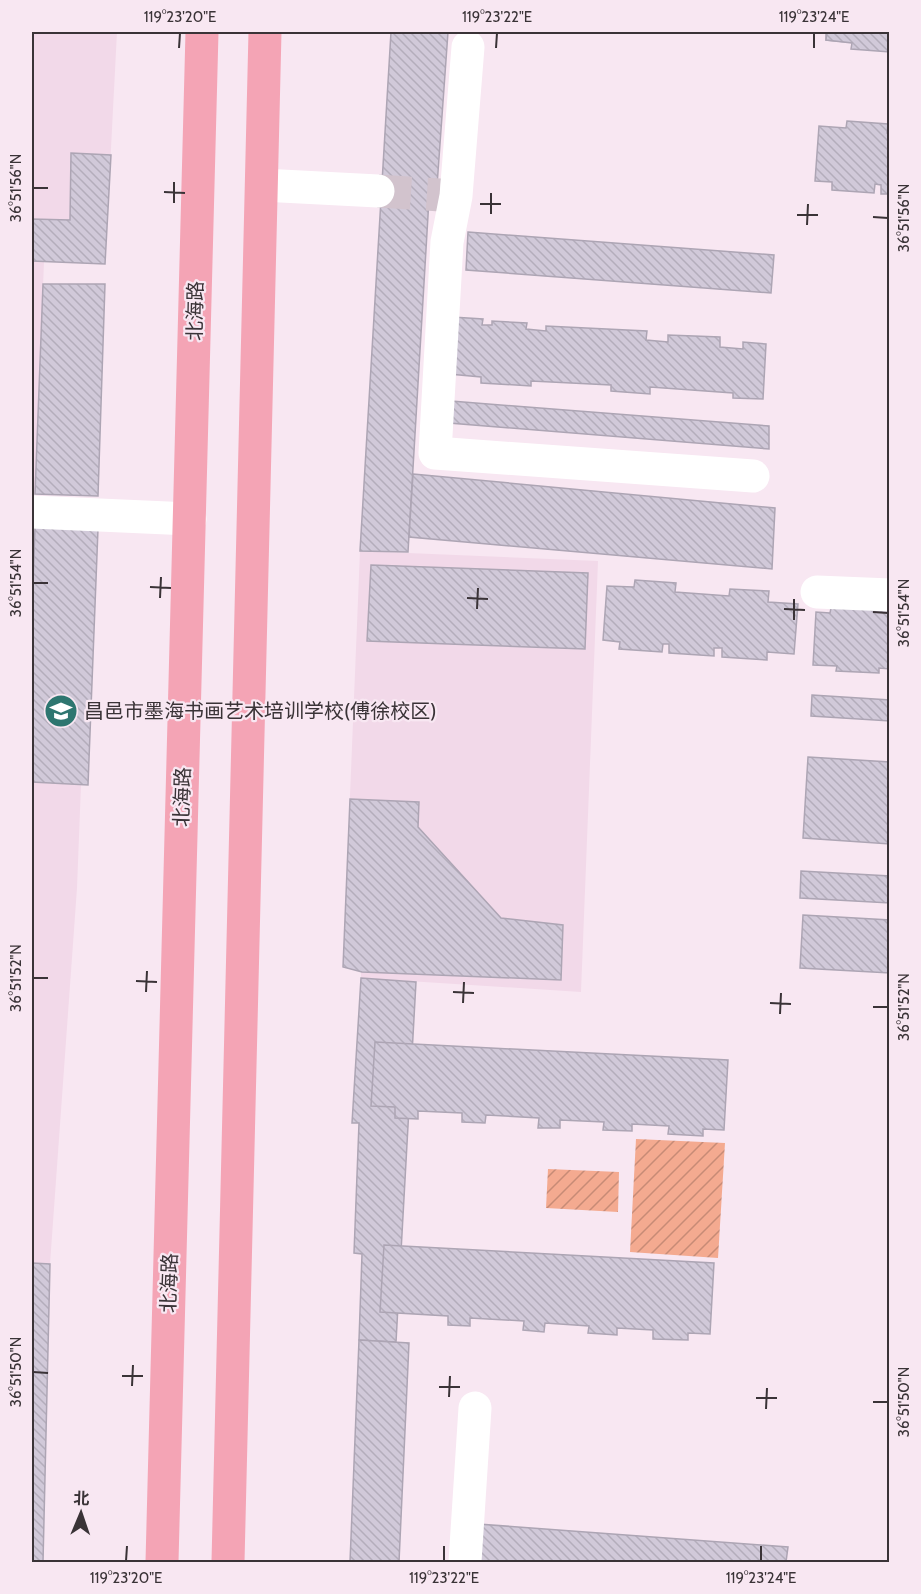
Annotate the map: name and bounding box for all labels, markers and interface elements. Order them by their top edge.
text: 119°23'20"E [144,8,216,26]
text: 119°23'22"E [462,8,532,26]
text: 119°23'24"E [779,8,849,26]
text: 36°51'56"N [7,154,25,222]
text: 36°51'56"N [895,184,913,252]
street label: 北海路 [182,281,208,341]
text: 36°51'54"N [7,549,25,617]
text: 36°51'54"N [895,579,913,647]
school or university icon: 昌邑市墨海书画艺术培训学校(傅徐校区) [43,693,79,729]
place label: 昌邑市墨海书画艺术培训学校(傅徐校区) [84,699,437,723]
street label: 北海路 [169,767,195,827]
text: 36°51'52"N [7,944,25,1012]
text: 36°51'52"N [895,973,913,1041]
street label: 北海路 [156,1253,182,1313]
text: 36°51'50"N [7,1337,25,1407]
text: 36°51'50"N [895,1367,913,1437]
north arrow [51,1483,111,1543]
text: 北 [73,1489,90,1508]
text: 119°23'20"E [90,1569,162,1587]
text: 119°23'22"E [409,1569,479,1587]
text: 119°23'24"E [726,1569,796,1587]

